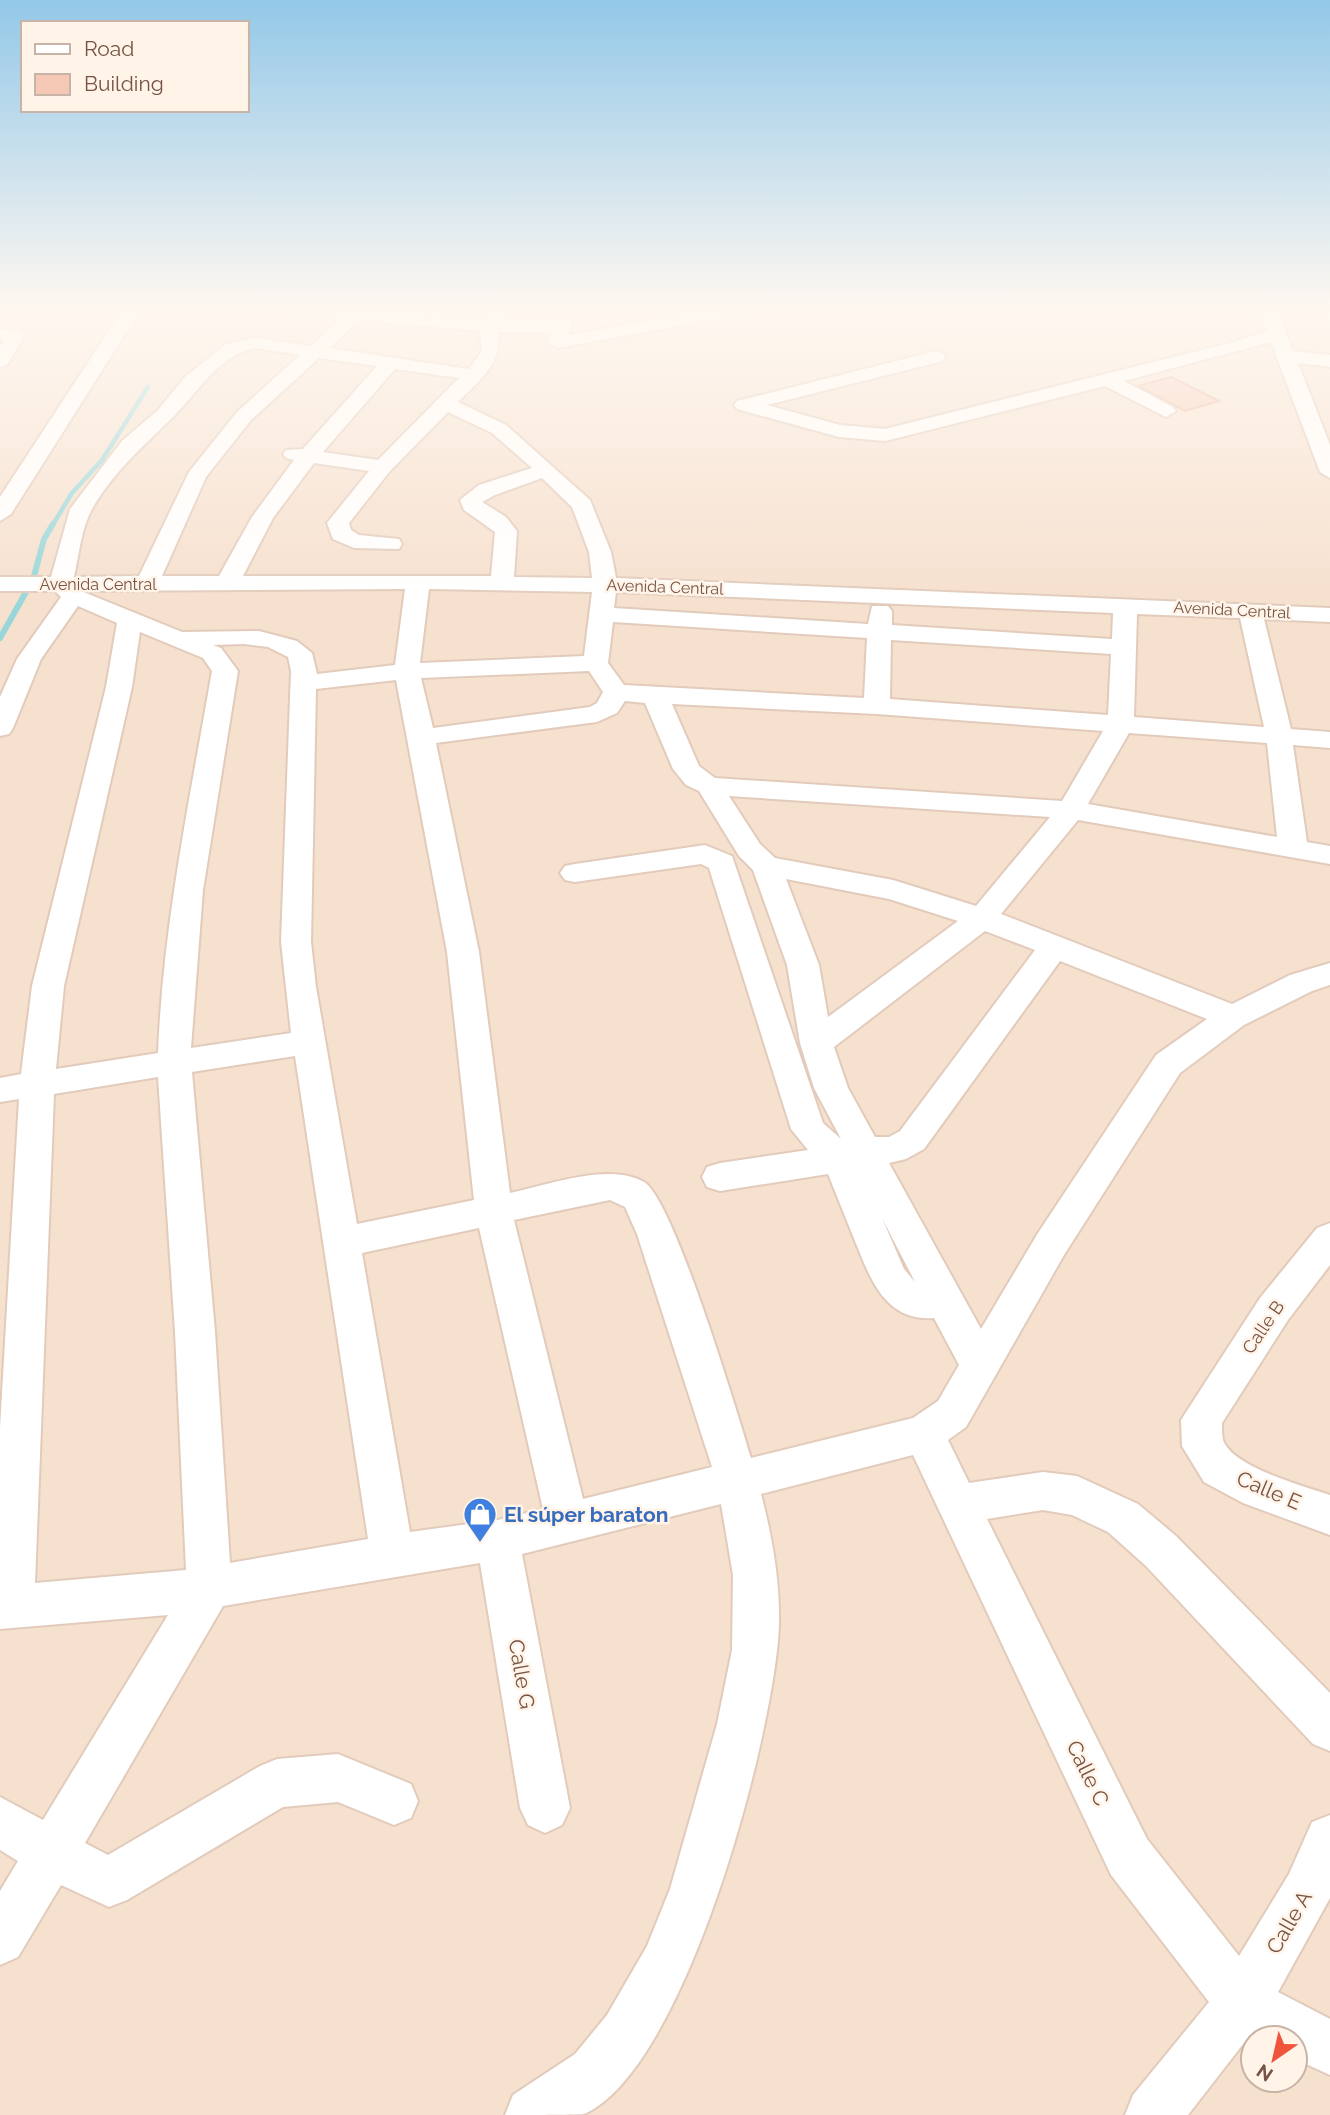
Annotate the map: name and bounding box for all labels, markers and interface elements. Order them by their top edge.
legend [21,21,248,112]
text: Road [84,36,134,61]
text: Building [84,71,164,96]
street label: Avenida Central [39,575,157,594]
street label: Avenida Central [606,575,725,599]
street label: Avenida Central [1173,597,1292,623]
street label: Calle B [1238,1297,1288,1357]
street label: Calle E [1233,1465,1305,1515]
shop icon: El súper baraton [461,1495,499,1544]
place label: El súper baraton [504,1502,668,1527]
street label: Calle G [504,1637,540,1711]
street label: Calle C [1062,1736,1114,1810]
street label: Calle A [1261,1886,1317,1958]
north arrow [1239,2024,1309,2094]
text: N [1252,2060,1277,2086]

